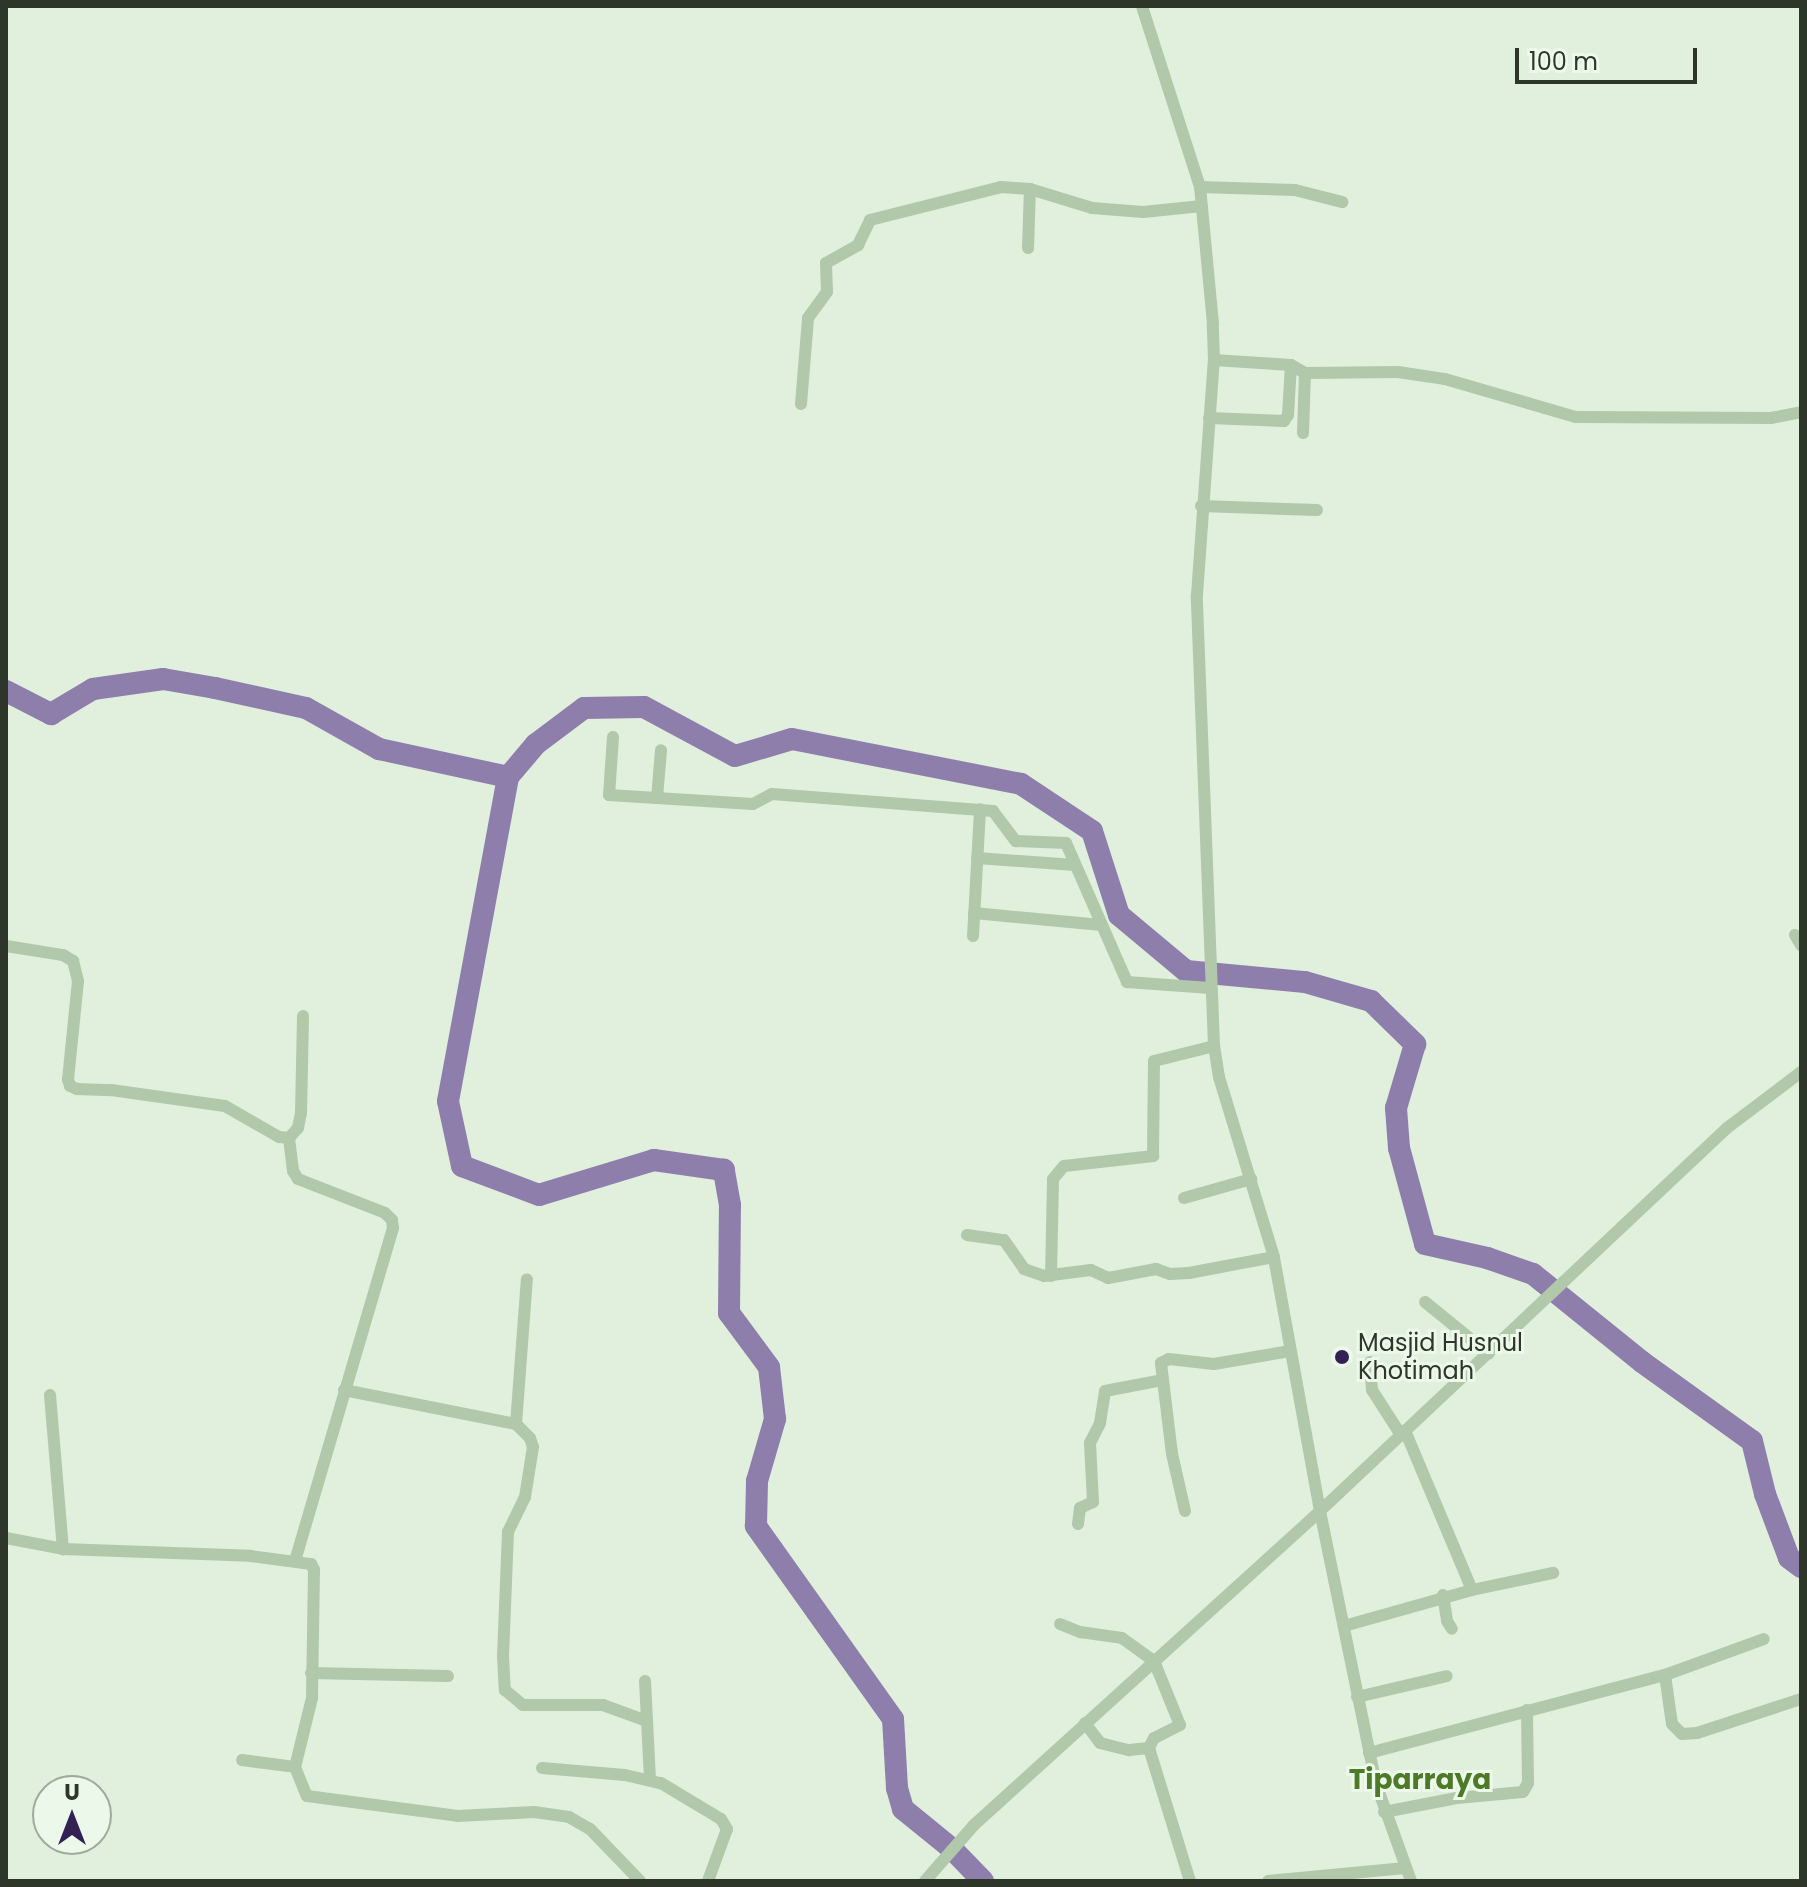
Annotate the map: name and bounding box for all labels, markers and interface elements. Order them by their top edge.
scale bar [1519,32,1701,82]
text: 100 m [1529,45,1598,78]
place label: Masjid Husnul Khotimah [1358,1329,1523,1385]
marker: Masjid Husnul Khotimah [1333,1348,1351,1366]
district label: Tiparraya [1349,1763,1491,1797]
north arrow [32,1775,112,1855]
text: U [64,1777,80,1808]

